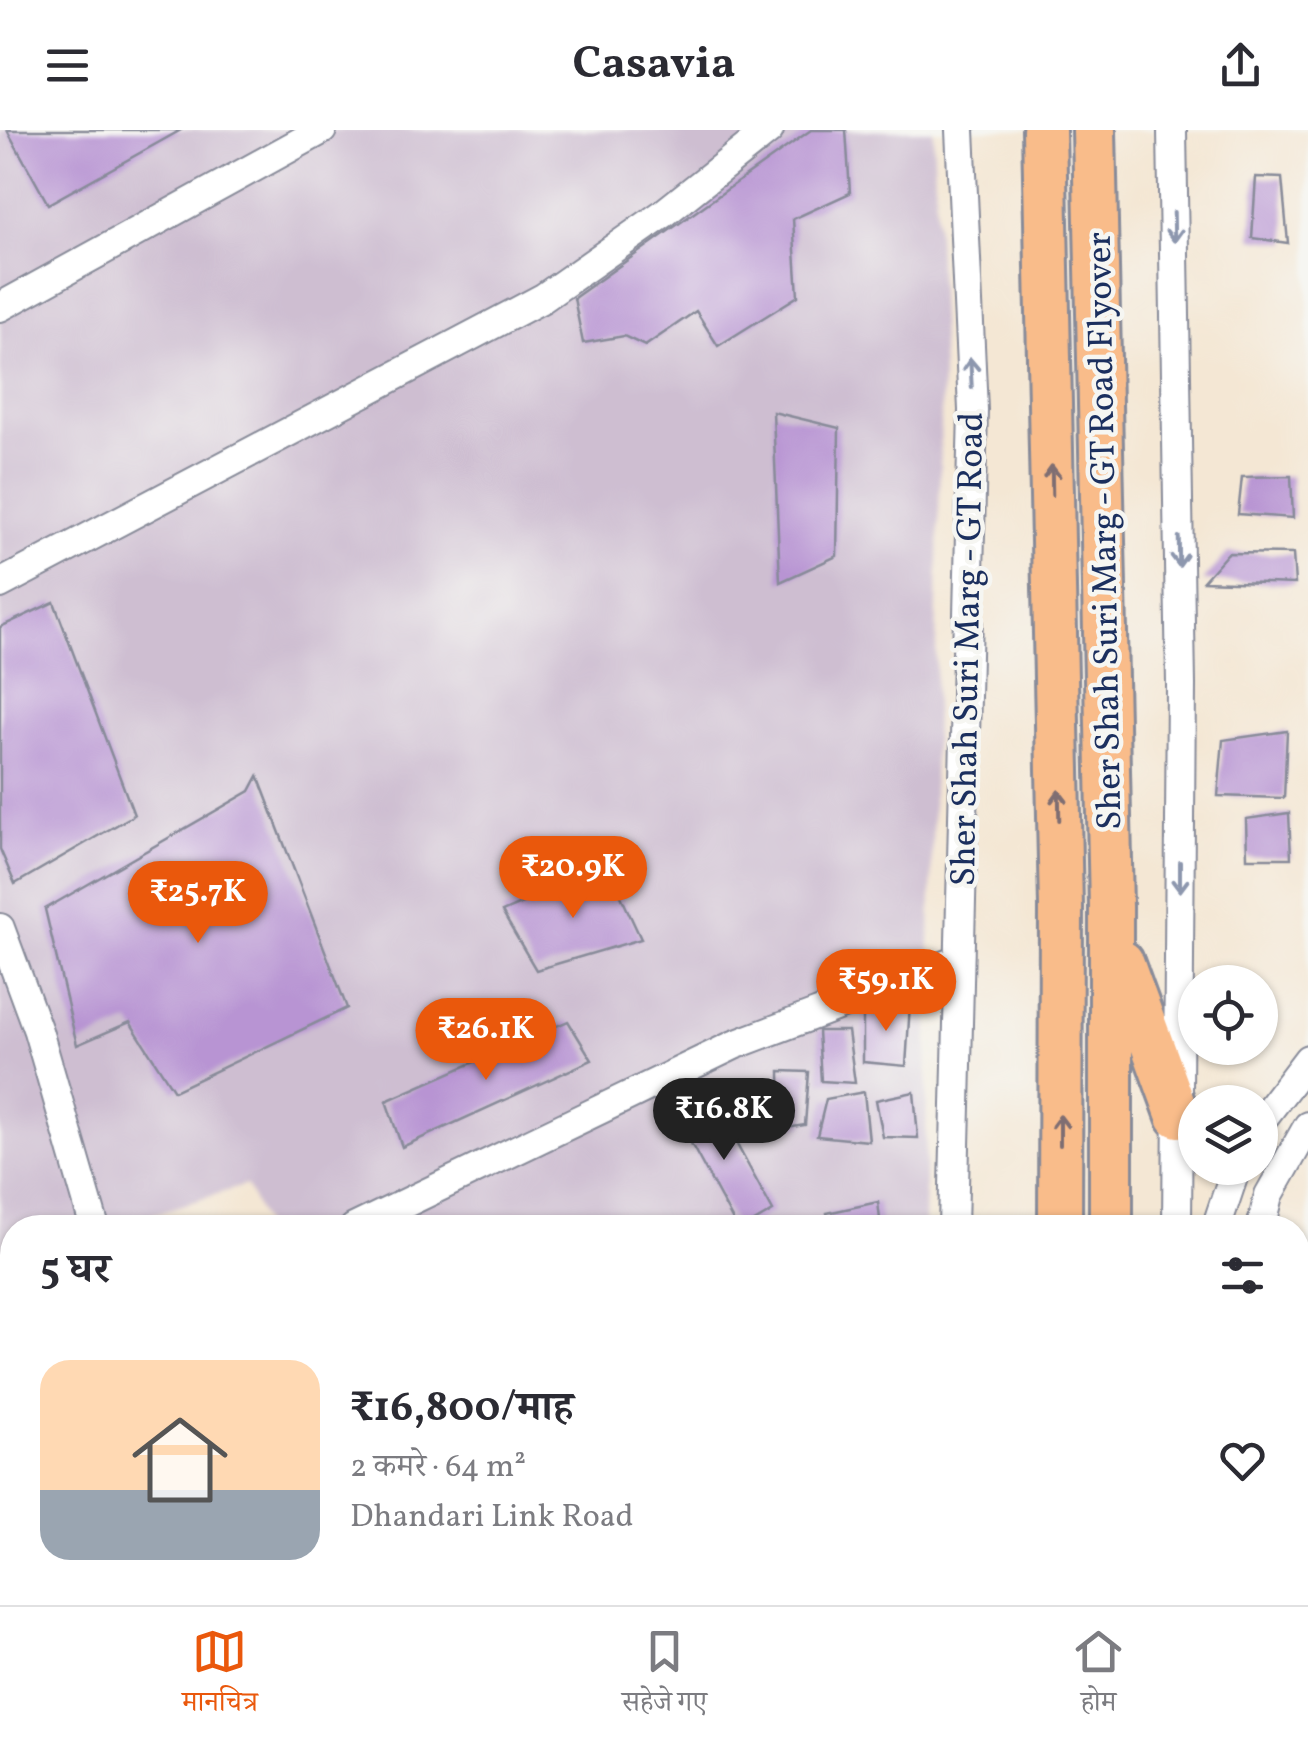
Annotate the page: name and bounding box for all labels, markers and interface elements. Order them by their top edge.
text: Casavia [572,34,736,97]
icon: menu [40,38,95,93]
icon: share [1213,38,1268,93]
one-way arrow [1164,210,1184,243]
street label: Sher Shah Suri Marg - GT Road Flyover [1077,232,1135,830]
one-way arrow [961,357,980,389]
street label: Sher Shah Suri Marg - GT Road [941,411,997,887]
one-way arrow [1042,465,1061,497]
one-way arrow [1170,536,1189,568]
one-way arrow [1050,790,1068,822]
pin: ₹20.9K [492,836,654,921]
text: ₹20.9K [521,846,625,890]
one-way arrow [1170,860,1190,893]
pin: ₹25.7K [117,861,279,946]
text: ₹25.7K [150,871,246,915]
pin: ₹59.1K [805,949,967,1034]
text: ₹59.1K [838,959,934,1003]
map controls [1178,965,1278,1185]
button: locate [1178,965,1278,1065]
pin: ₹26.1K [405,998,567,1083]
text: ₹26.1K [437,1008,535,1052]
pin: ₹16.8K [643,1078,805,1163]
button: layers [1178,1085,1278,1185]
text: ₹16.8K [675,1088,773,1132]
one-way arrow [1050,1115,1070,1148]
text: 5 घर [40,1242,110,1301]
icon: filters [1215,1248,1270,1303]
text: ₹16,800/माह [350,1380,573,1439]
icon: home [120,1400,240,1520]
icon: heart [1215,1433,1270,1488]
text: 2 कमरे · 64 m² [350,1446,526,1490]
text: Dhandari Link Road [350,1496,634,1540]
tab: मानचित्र [182,1624,258,1729]
tab: सहेजे गए [622,1624,707,1729]
tab: होम [1071,1624,1126,1729]

